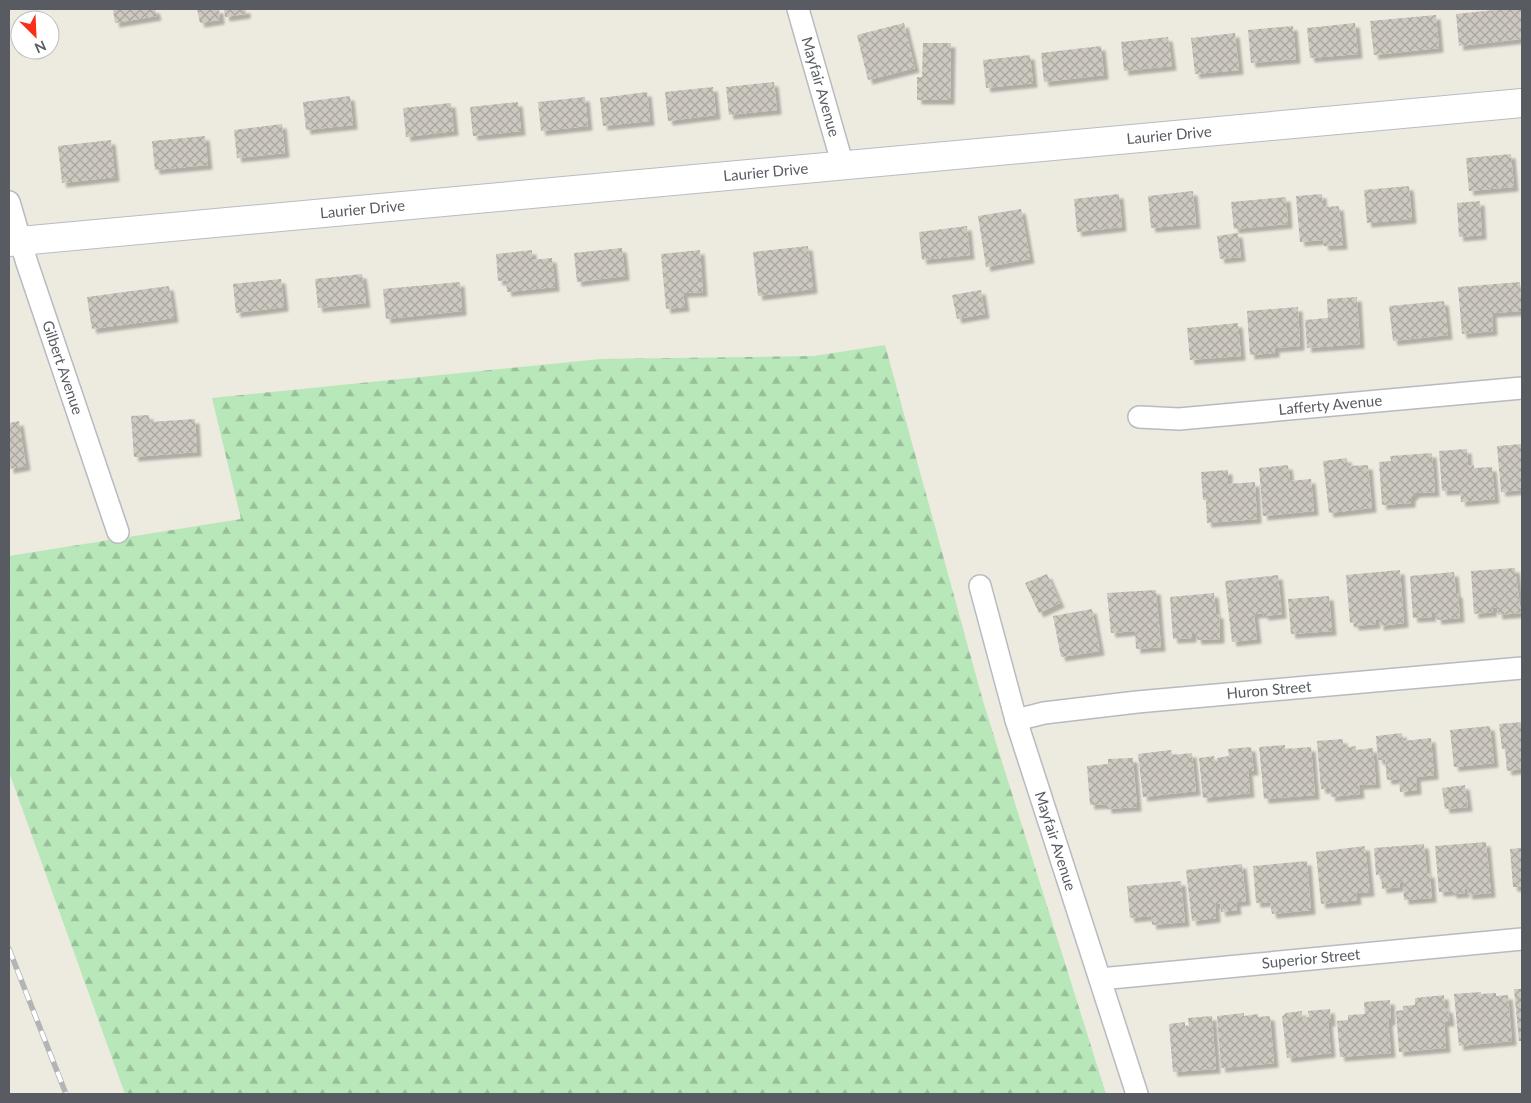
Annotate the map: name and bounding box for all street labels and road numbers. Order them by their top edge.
street label: Mayfair Avenue [798,35,844,139]
street label: Laurier Drive [1126,122,1212,147]
street label: Laurier Drive [722,159,809,184]
street label: Laurier Drive [319,196,406,221]
street label: Gilbert Avenue [39,318,88,417]
street label: Lafferty Avenue [1278,391,1383,418]
street label: Huron Street [1226,677,1313,702]
street label: Mayfair Avenue [1032,789,1081,893]
street label: Superior Street [1261,944,1362,972]

